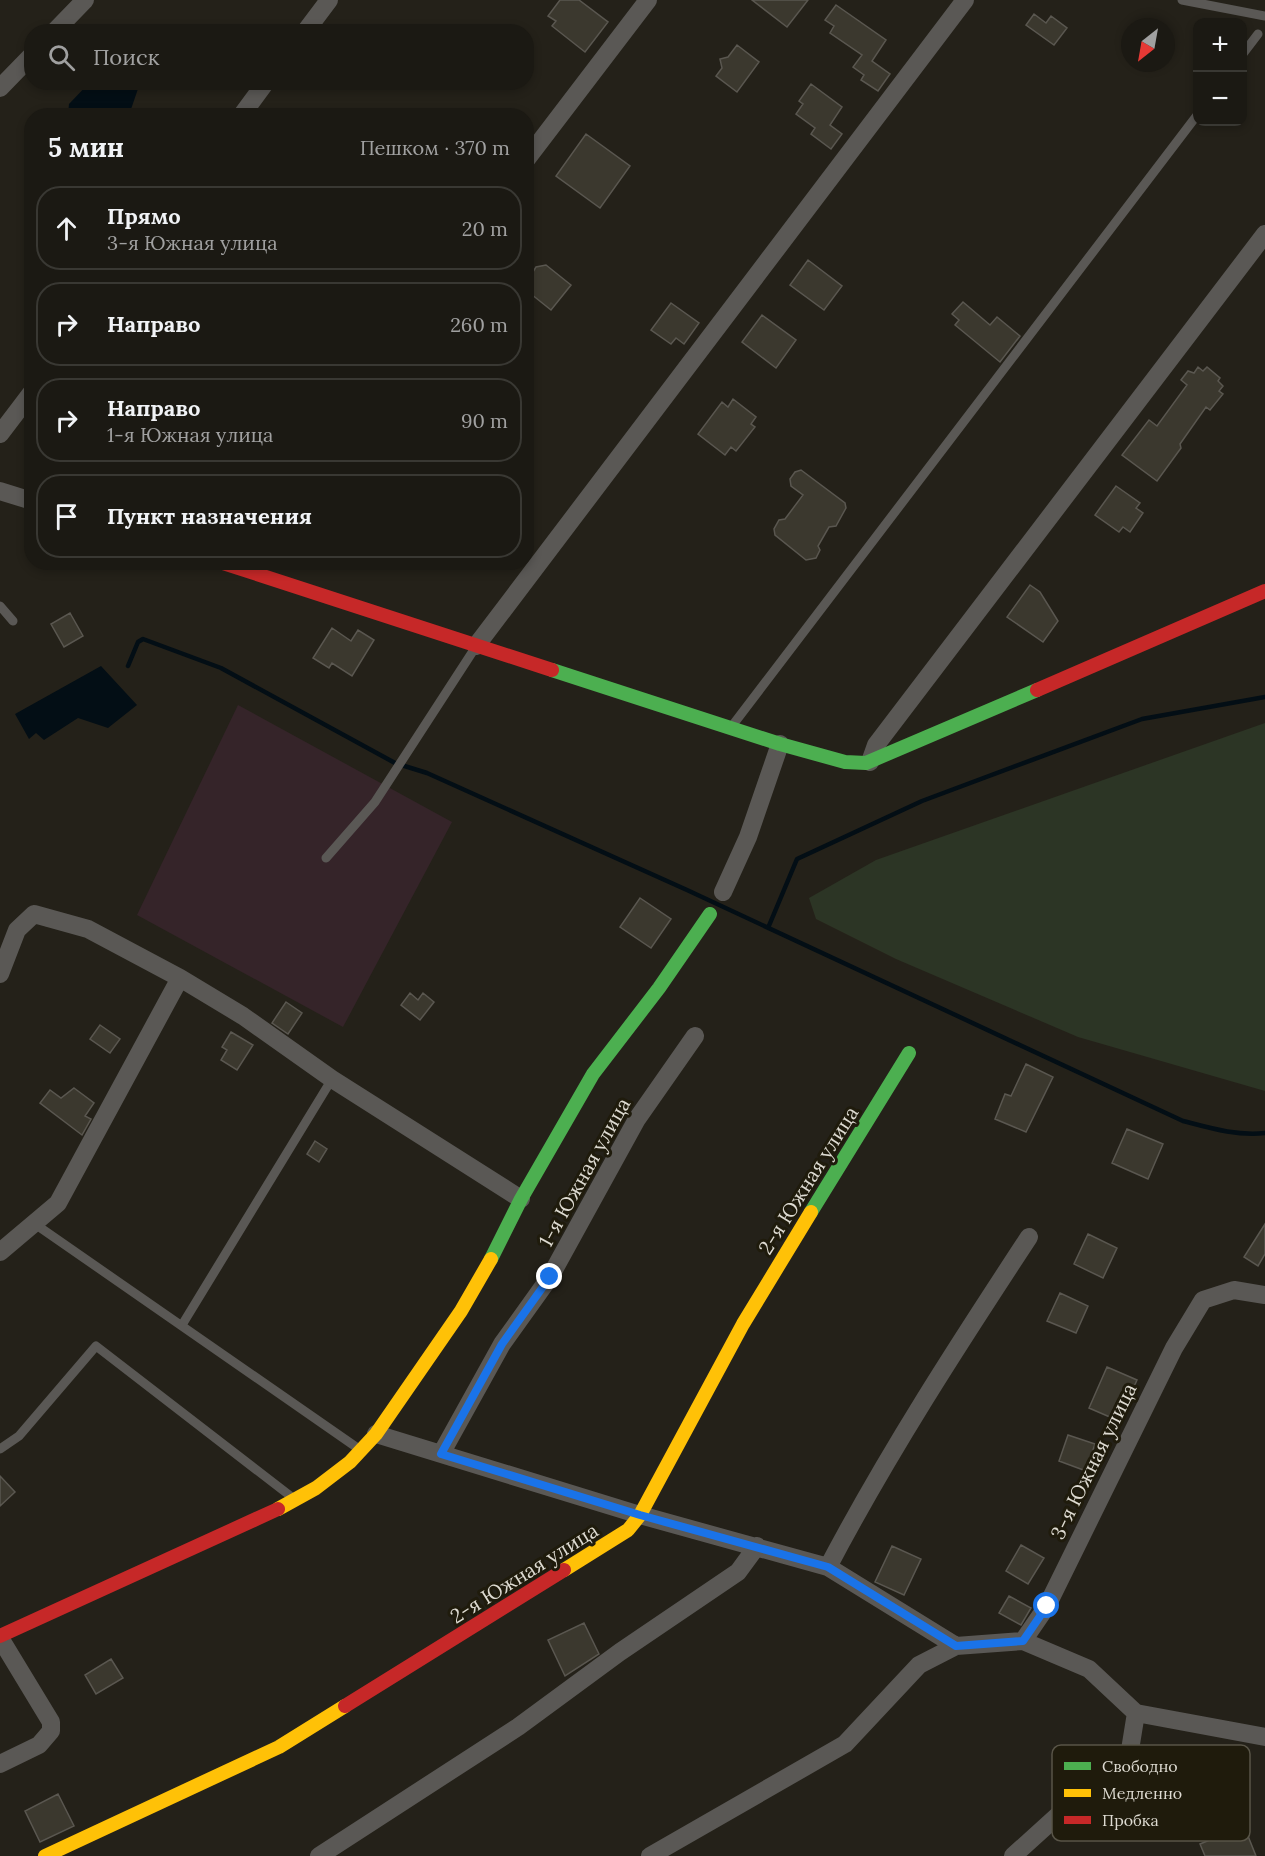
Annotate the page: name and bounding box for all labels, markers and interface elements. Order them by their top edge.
north arrow [1121,18,1175,72]
map controls [1193,18,1247,126]
button: + [1193,18,1247,72]
search box [24,24,534,90]
icon: search [45,41,78,74]
text: Поиск [93,43,159,71]
button: − [1193,72,1247,126]
text: 5 мин [48,131,124,164]
text: Пешком · 370 m [360,135,510,160]
text: Прямо [107,202,181,230]
icon: ahead [50,212,83,245]
text: 20 m [462,216,508,241]
text: 3-я Южная улица [107,230,277,255]
icon: right [50,308,83,341]
text: Направо [107,310,201,338]
text: 260 m [450,312,508,337]
text: Направо [107,394,201,422]
icon: right [50,404,83,437]
text: 90 m [461,408,508,433]
text: 1-я Южная улица [107,422,273,447]
icon: arrive [50,500,83,533]
text: Пункт назначения [107,502,312,530]
street label: 1-я Южная улица [533,1093,635,1251]
street label: 2-я Южная улица [752,1101,864,1259]
route end [536,1263,562,1289]
street label: 3-я Южная улица [1044,1379,1142,1543]
street label: 2-я Южная улица [445,1517,603,1629]
route start [1033,1592,1059,1618]
legend [1052,1745,1250,1841]
text: Свободно [1102,1756,1178,1776]
text: Медленно [1102,1783,1182,1803]
text: Пробка [1102,1810,1159,1830]

